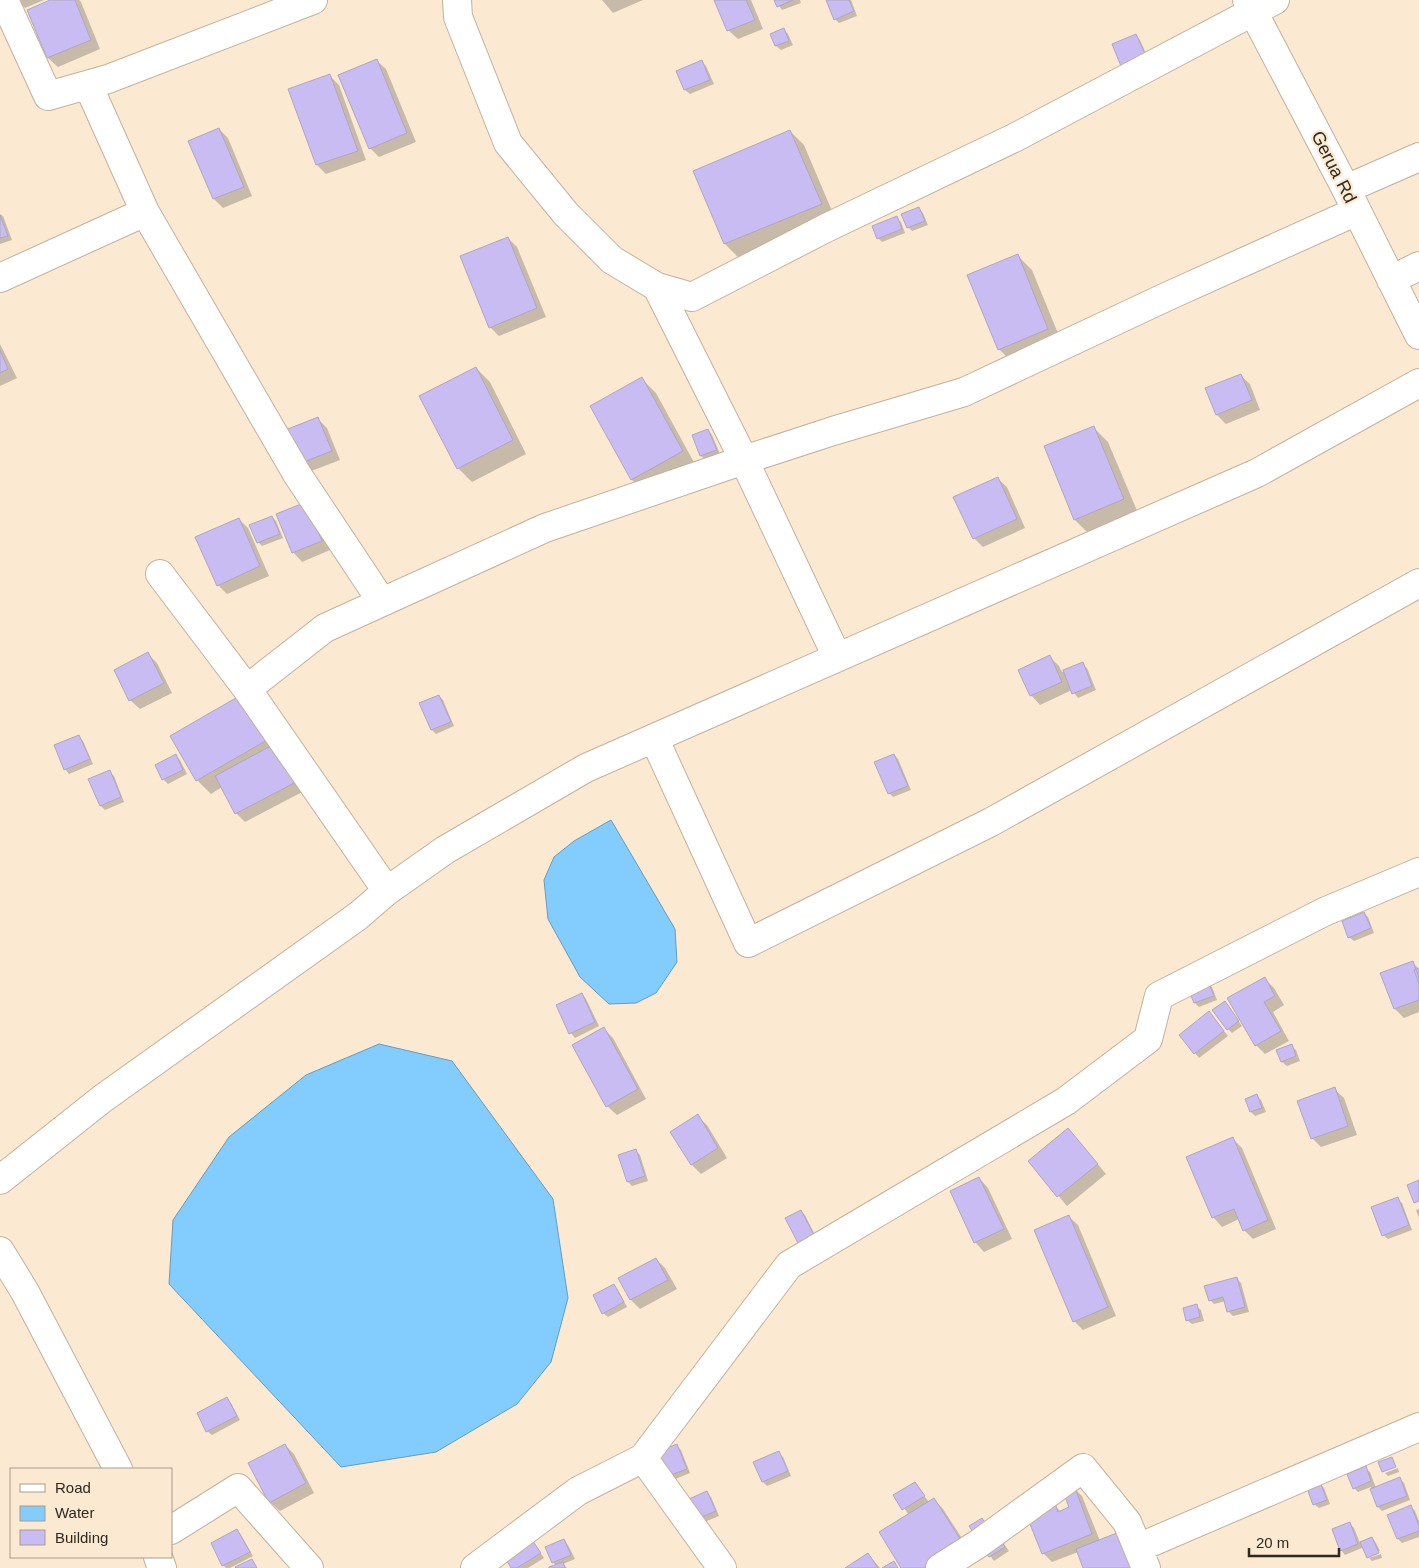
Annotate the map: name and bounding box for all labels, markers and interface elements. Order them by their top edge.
street label: Gerua Rd [1307,128,1361,206]
legend [10,1468,172,1558]
text: Road [55,1479,91,1496]
text: Water [55,1504,94,1521]
scale bar [1249,1526,1339,1558]
text: Building [55,1529,108,1546]
text: 20 m [1256,1534,1289,1551]

